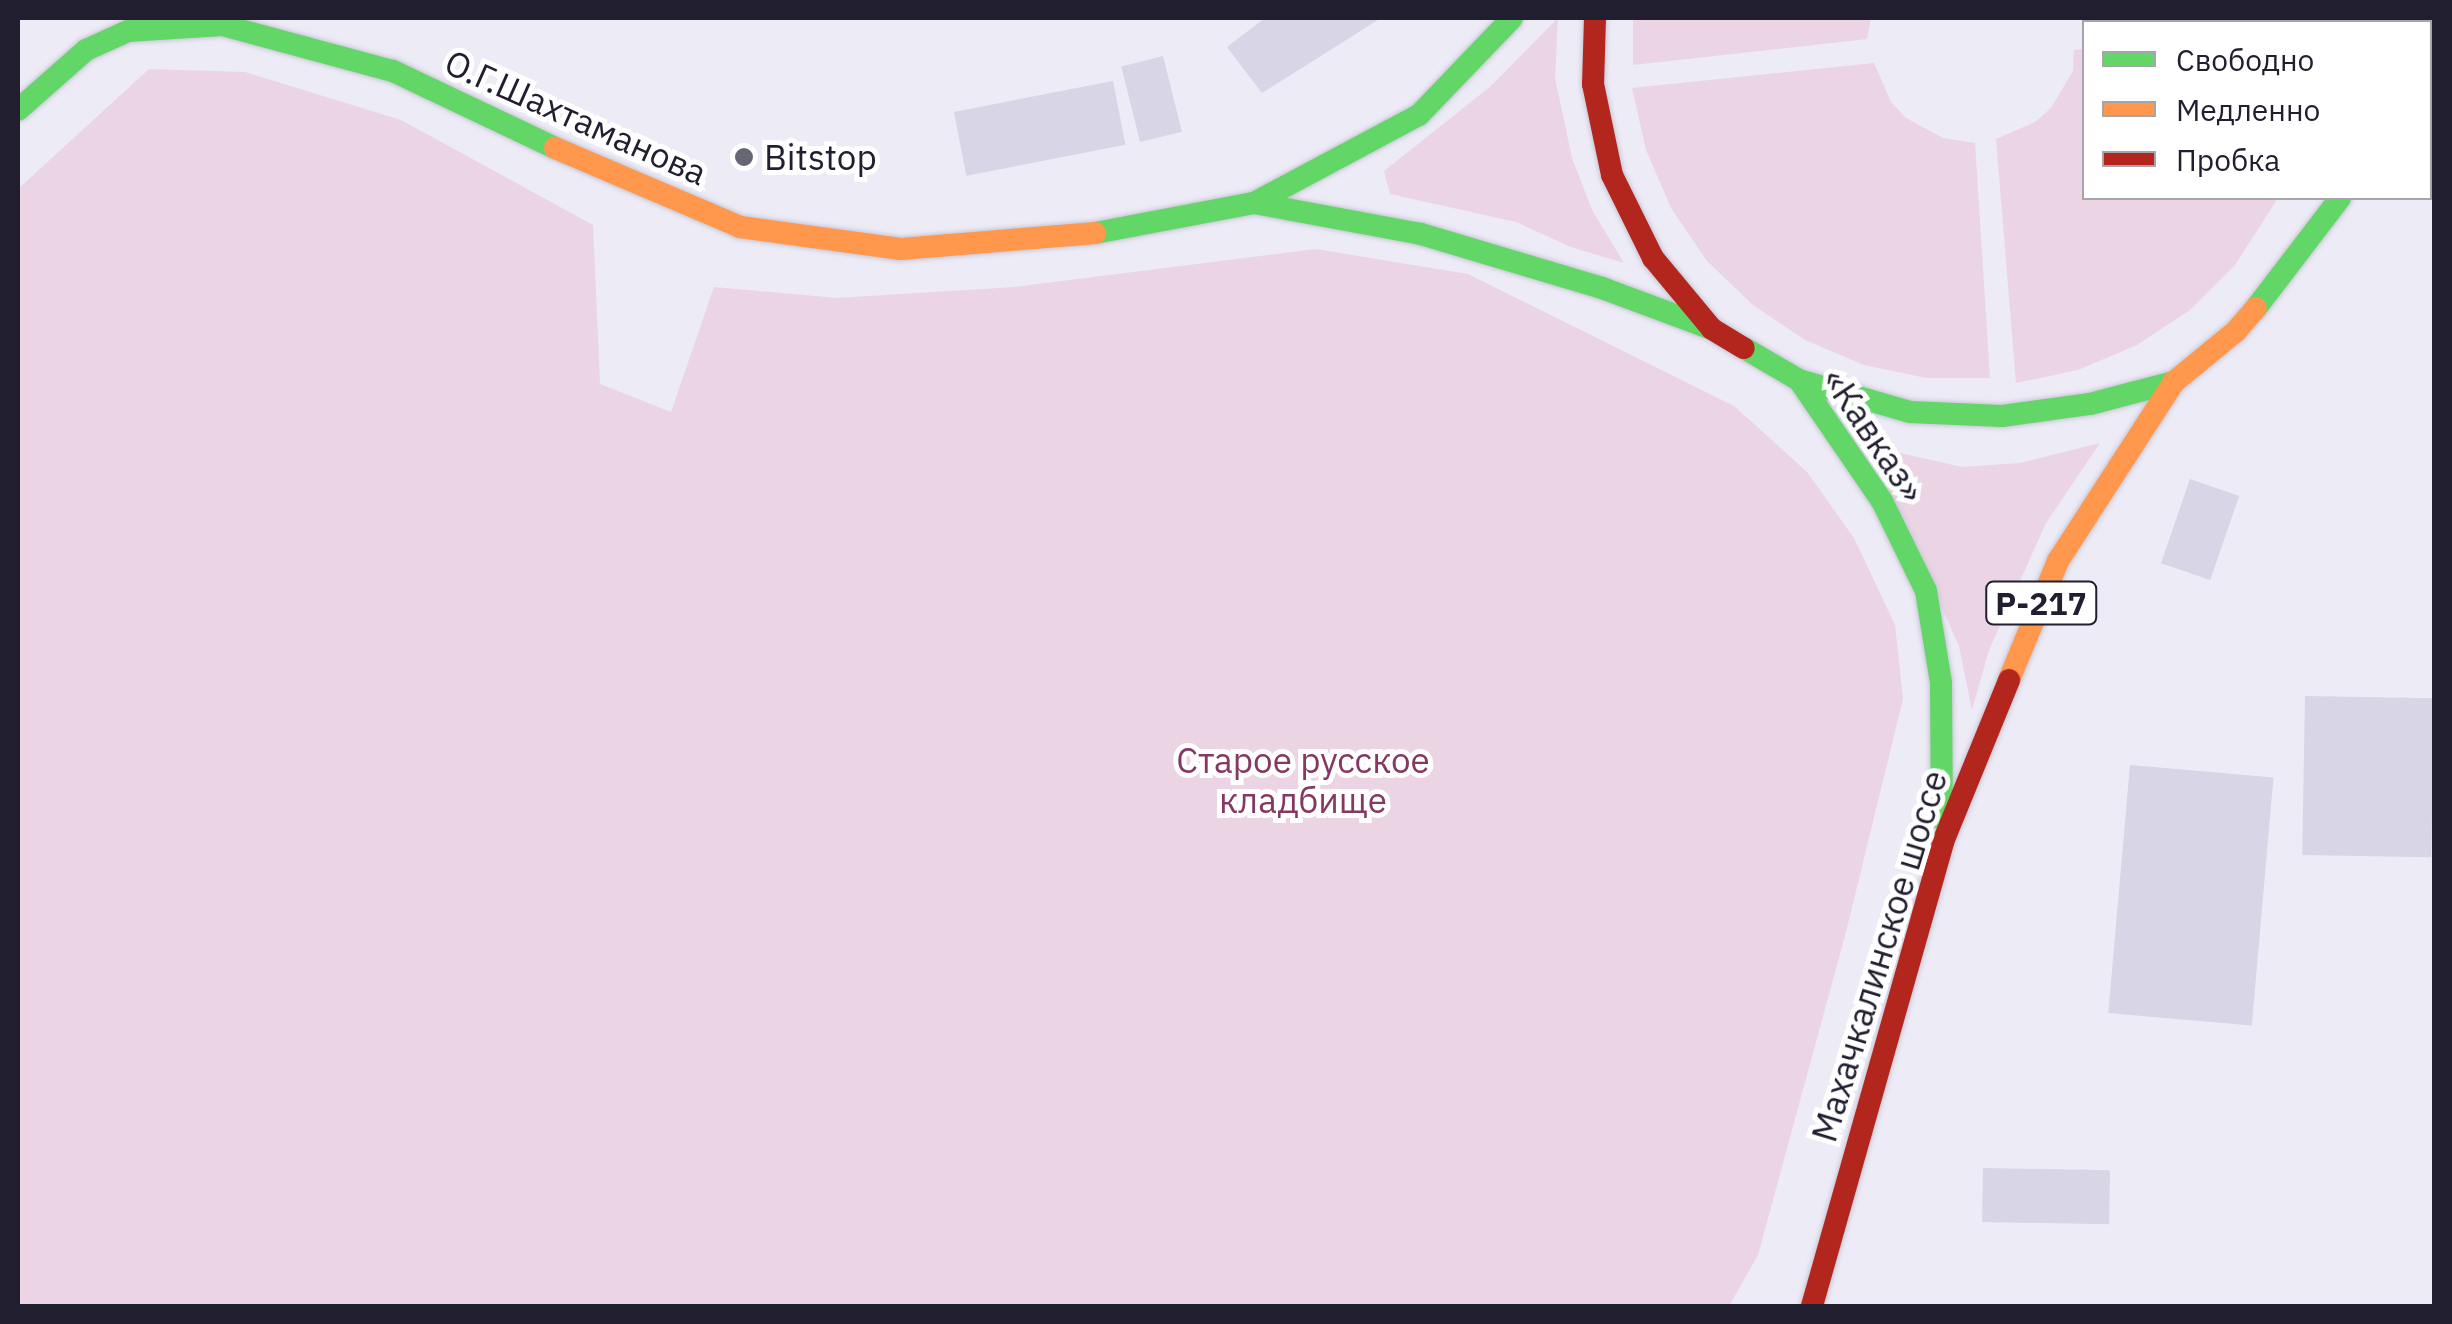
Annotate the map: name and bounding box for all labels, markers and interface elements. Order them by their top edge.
legend [2082,20,2432,200]
street label: О.Г.Шахтаманова [439,40,713,194]
text: Свободно [2176,40,2314,79]
text: Медленно [2176,90,2320,129]
place label: Bitstop [764,136,877,178]
text: Пробка [2176,140,2280,179]
marker: Bitstop [733,146,755,168]
street label: «Кавказ» [1814,360,1934,510]
road number: Р-217 [1984,576,2098,630]
park label: Старое русское кладбище [1176,739,1430,821]
street label: Махачкалинское шоссе [1803,765,1955,1147]

